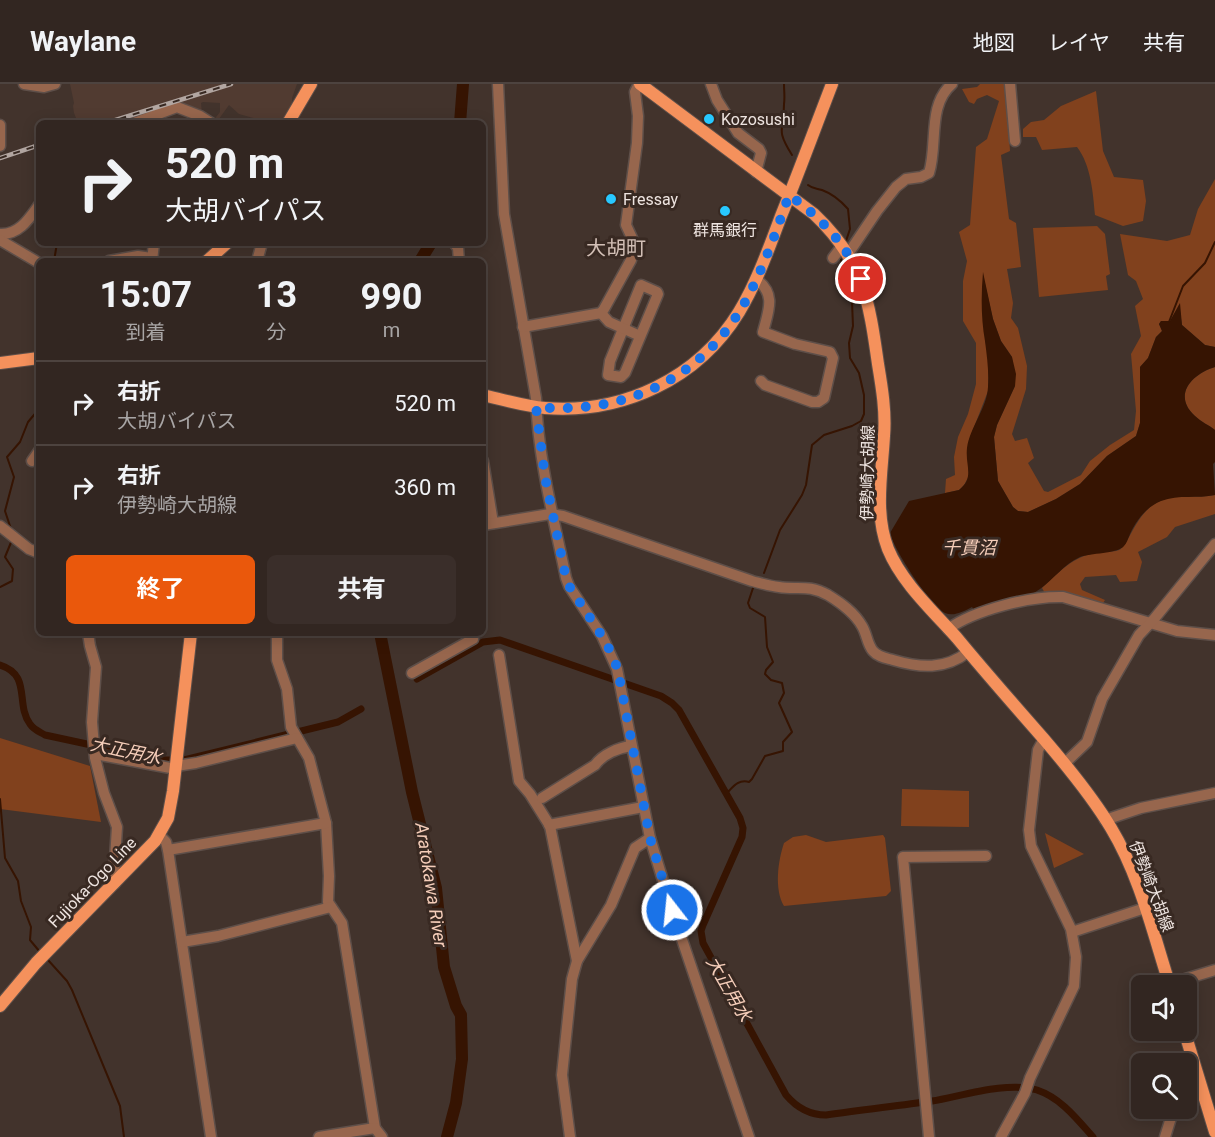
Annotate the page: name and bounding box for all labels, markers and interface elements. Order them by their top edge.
text: Waylane [30,25,136,58]
text: 地図 [973,31,1015,55]
text: レイヤ [1048,31,1110,55]
text: 共有 [1143,31,1185,55]
place label: Kozosushi [721,110,795,129]
marker: Kozosushi [702,112,716,126]
text: 520 m [165,139,284,188]
icon: right [66,144,144,222]
place label: Fressay [623,190,679,209]
marker: Fressay [604,192,618,206]
text: 大胡バイパス [165,195,326,227]
marker: 群馬銀行 [718,204,732,218]
place label: 群馬銀行 [693,221,757,240]
district label: 大胡町 [586,236,646,260]
pin [835,253,886,304]
icon: arrive [844,262,877,295]
text: 15:07 [99,274,192,316]
text: 13 [256,274,297,316]
text: 990 [361,276,423,318]
text: m [383,318,400,342]
text: 到着 [126,320,166,344]
text: 分 [266,320,286,344]
text: 右折 [117,379,161,404]
icon: right [66,387,99,420]
text: 520 m [394,391,456,416]
text: 大胡バイパス [117,409,237,433]
street label: 伊勢崎大胡線 [857,425,878,521]
text: 右折 [117,463,161,488]
icon: right [66,471,99,504]
text: 360 m [394,475,456,500]
text: 伊勢崎大胡線 [117,493,237,517]
water label: 千貫沼 [942,537,999,558]
button: 終了 [66,555,255,624]
button: 共有 [267,555,456,624]
water label: 大正用水 [89,733,165,769]
water label: Aratokawa River [411,820,452,950]
street label: Fujioka-Ogo Line [44,833,140,932]
street label: 伊勢崎大胡線 [1125,838,1178,934]
position arrow [640,878,704,942]
water label: 大正用水 [702,952,758,1027]
map controls [1131,975,1197,1119]
button: sound [1131,975,1197,1041]
button: search [1131,1053,1197,1119]

